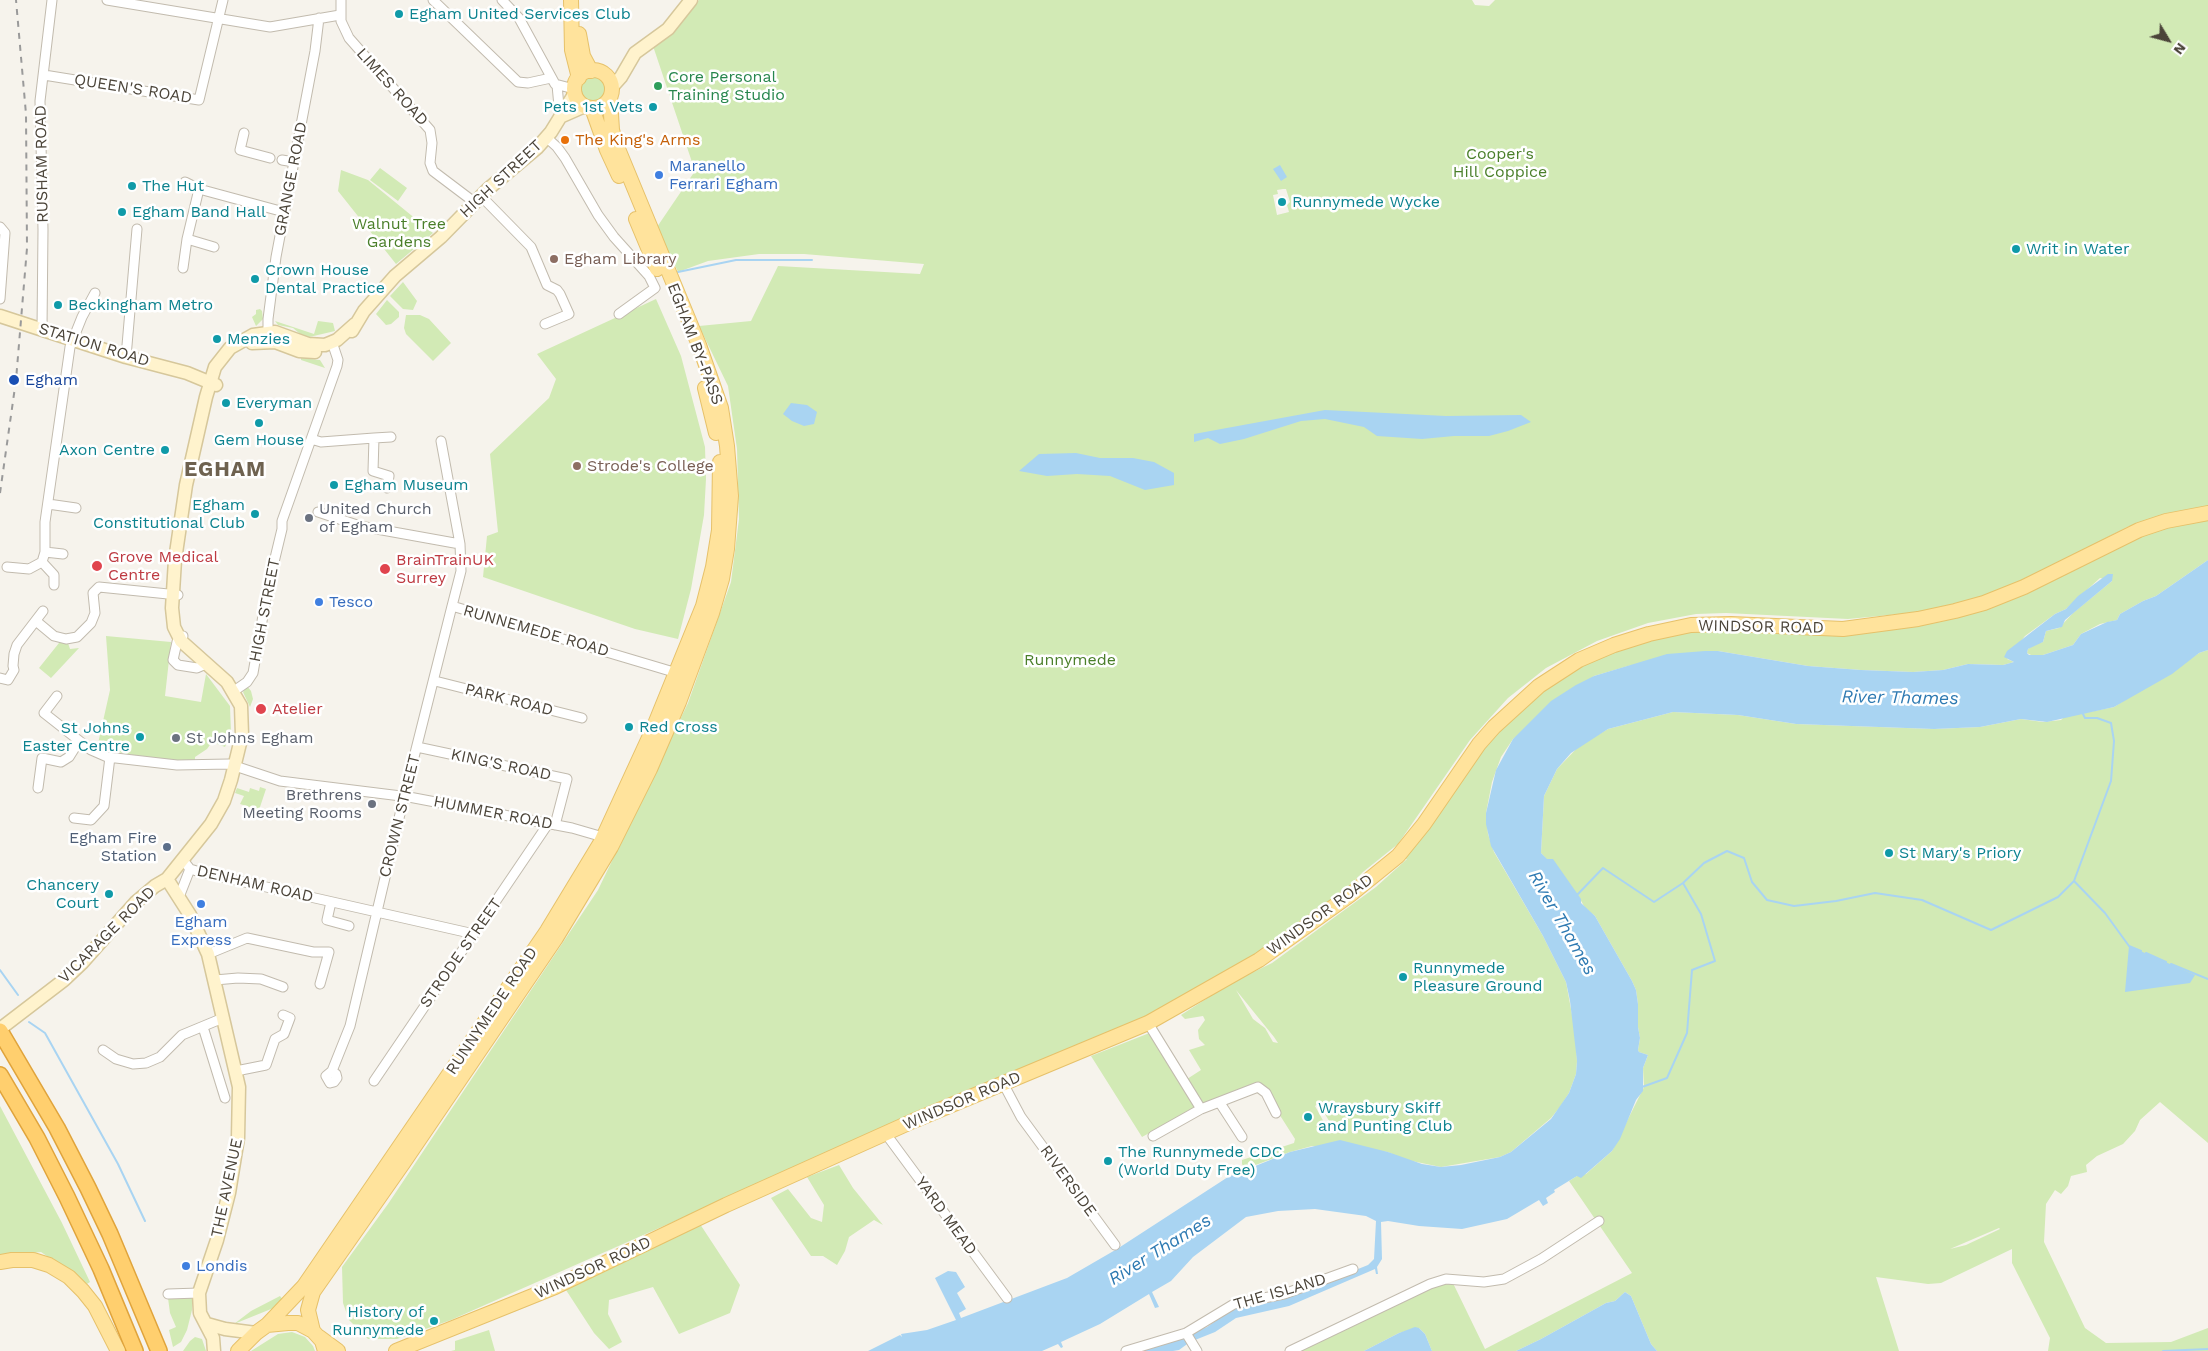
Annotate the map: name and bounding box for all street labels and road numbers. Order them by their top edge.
street label: LIMES ROAD [352,44,432,130]
street label: QUEEN'S ROAD [73,70,193,108]
street label: RUSHAM ROAD [31,105,53,223]
street label: GRANGE ROAD [271,120,311,238]
street label: HIGH STREET [456,136,546,222]
street label: EGHAM BY-PASS [663,280,727,408]
street label: STATION ROAD [36,319,152,371]
street label: HIGH STREET [246,556,284,664]
street label: RUNNEMEDE ROAD [461,601,611,661]
street label: WINDSOR ROAD [1698,616,1824,638]
street label: PARK ROAD [463,680,555,720]
street label: KING'S ROAD [449,745,553,785]
street label: CROWN STREET [375,753,425,879]
street label: HUMMER ROAD [432,792,554,834]
street label: DENHAM ROAD [195,861,315,907]
street label: WINDSOR ROAD [1263,870,1377,960]
street label: VICARAGE ROAD [55,883,159,987]
street label: STRODE STREET [416,895,506,1011]
street label: RUNNYMEDE ROAD [442,944,542,1078]
street label: WINDSOR ROAD [900,1068,1024,1134]
street label: THE AVENUE [207,1137,247,1239]
street label: RIVERSIDE [1036,1142,1100,1220]
street label: YARD MEAD [911,1173,981,1259]
street label: WINDSOR ROAD [532,1233,654,1303]
street label: THE ISLAND [1231,1270,1329,1314]

